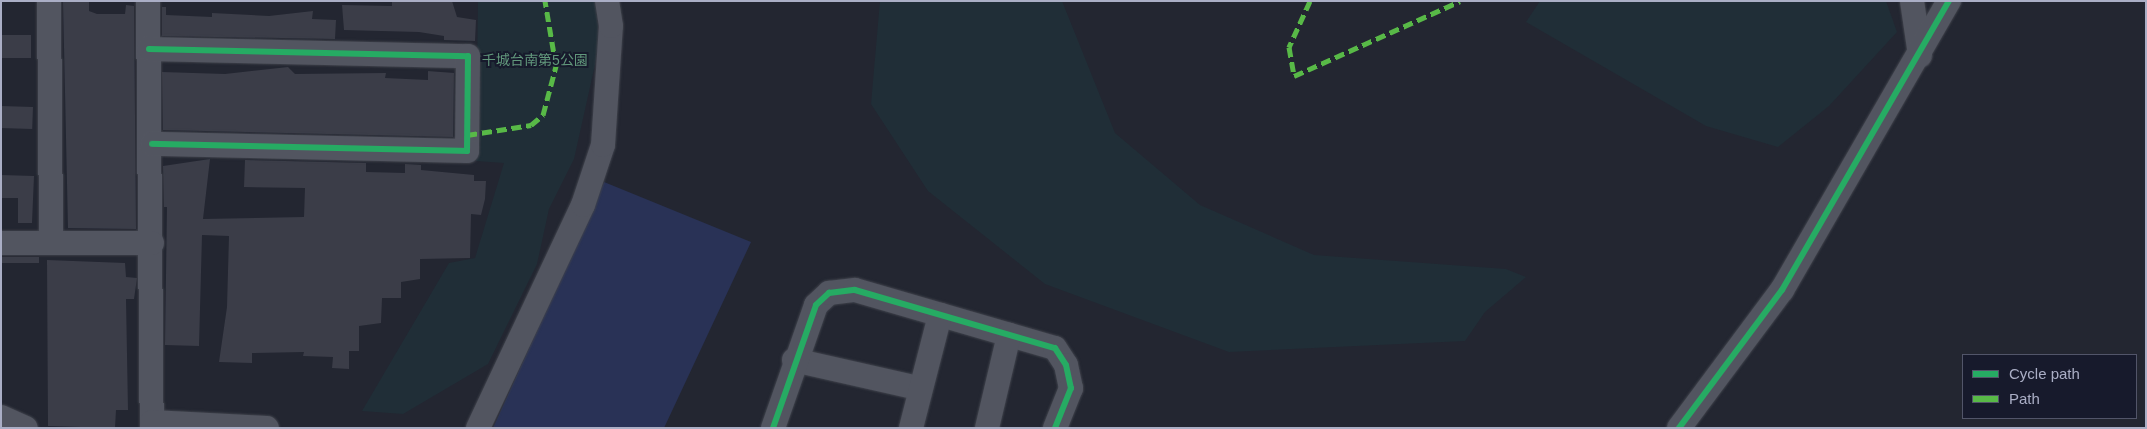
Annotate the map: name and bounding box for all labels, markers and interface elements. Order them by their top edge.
park label: 千城台南第5公園 [482,52,588,68]
legend [1962,354,2137,419]
text: Cycle path [2009,365,2080,382]
text: Path [2009,390,2040,407]

